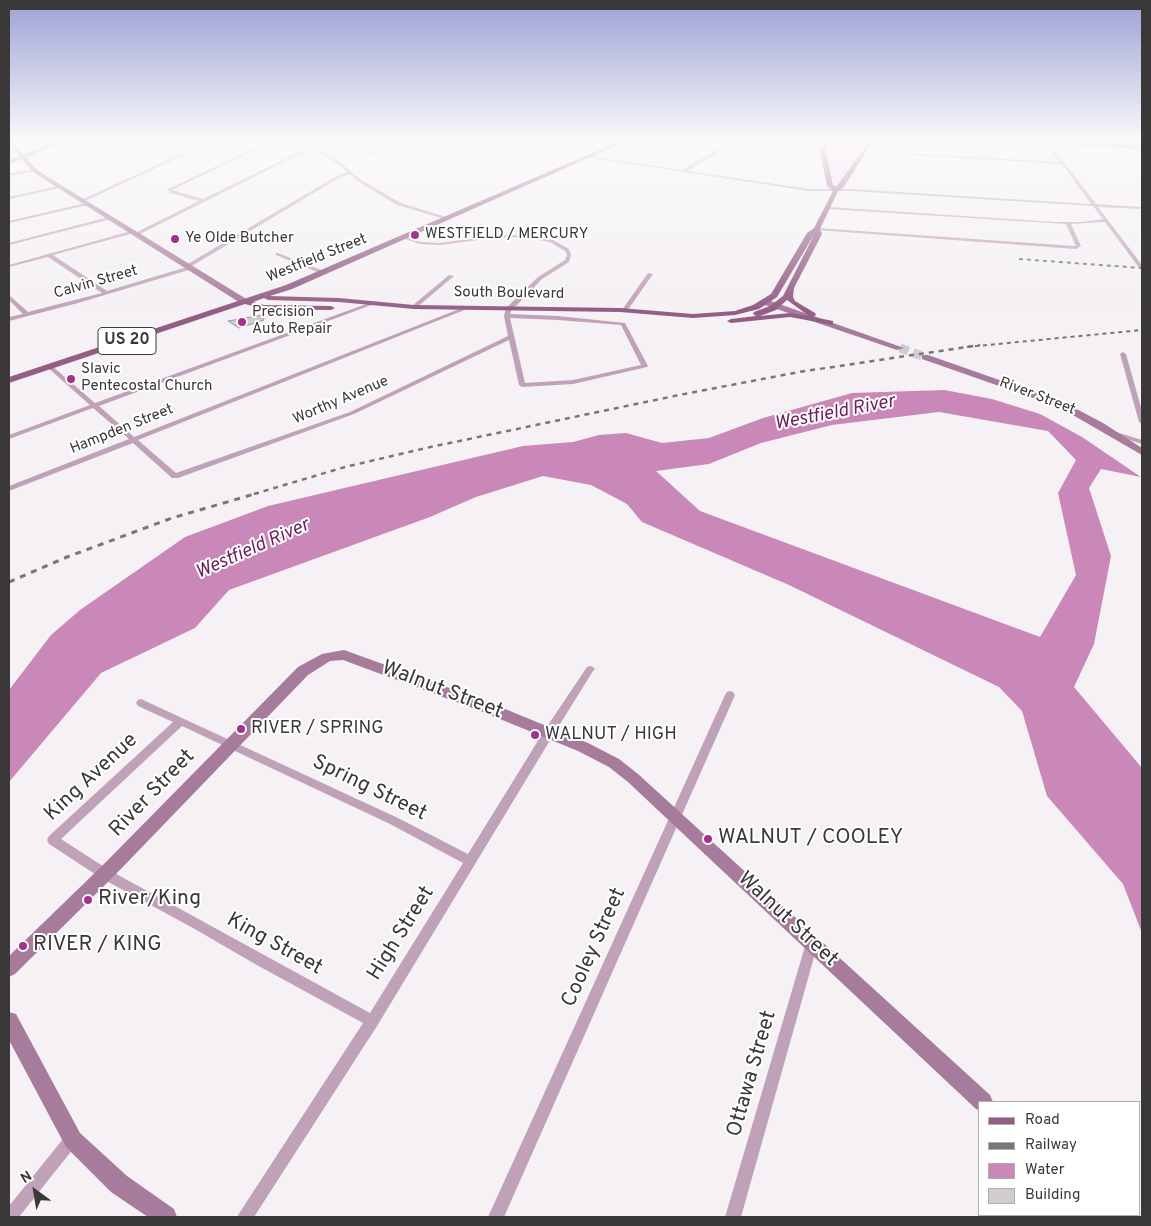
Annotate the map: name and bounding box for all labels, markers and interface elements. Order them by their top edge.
place label: WESTFIELD / MERCURY [425,226,588,244]
marker: WESTFIELD / MERCURY [409,229,421,241]
place label: Ye Olde Butcher [185,230,294,248]
street label: Westfield Street [264,231,370,287]
marker: Ye Olde Butcher [169,233,181,245]
street label: Calvin Street [52,262,140,304]
street label: South Boulevard [453,284,565,304]
place label: Precision Auto Repair [252,304,332,339]
marker: Precision Auto Repair [236,316,248,328]
road number: US 20 [98,328,156,354]
place label: Slavic Pentecostal Church [81,361,212,396]
marker: Slavic Pentecostal Church [65,373,77,385]
street label: Worthy Avenue [291,373,391,429]
street label: River Street [996,374,1078,420]
water label: Westfield River [773,391,897,437]
street label: Hampden Street [68,401,176,459]
water label: Westfield River [193,515,313,585]
street label: Walnut Street [378,656,506,726]
place label: RIVER / SPRING [251,718,384,740]
marker: RIVER / SPRING [235,723,247,735]
place label: WALNUT / HIGH [545,724,677,746]
street label: King Avenue [40,728,144,828]
marker: WALNUT / HIGH [529,729,541,741]
street label: River Street [105,745,201,843]
street label: Spring Street [308,750,430,828]
place label: WALNUT / COOLEY [718,826,903,852]
marker: WALNUT / COOLEY [702,833,714,845]
street label: Walnut Street [732,867,842,973]
street label: High Street [363,882,441,986]
street label: Cooley Street [558,885,632,1011]
place label: River/King [98,887,201,913]
marker: River/King [82,894,94,906]
street label: King Street [222,908,326,982]
place label: RIVER / KING [33,933,162,959]
marker: RIVER / KING [17,940,29,952]
street label: Ottawa Street [723,1008,783,1140]
legend [978,1101,1141,1216]
text: Road [1025,1111,1060,1130]
text: Railway [1025,1136,1077,1155]
text: Water [1025,1161,1064,1180]
north arrow [10,1166,60,1216]
text: N [18,1168,36,1188]
text: Building [1025,1186,1080,1205]

